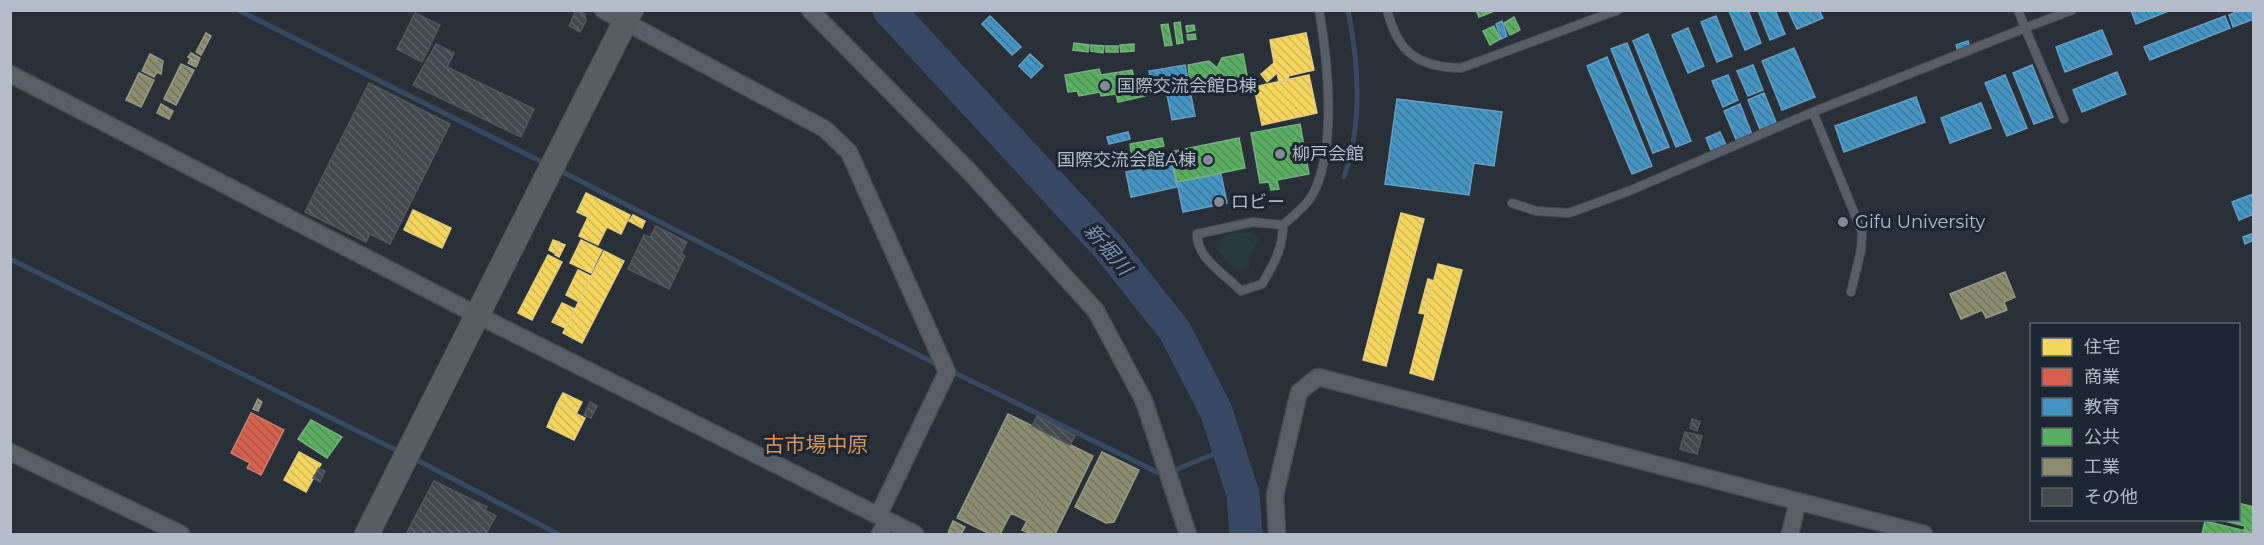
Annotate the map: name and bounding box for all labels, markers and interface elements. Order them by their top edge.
place label: 国際交流会館B棟 [1117,75,1257,97]
marker: 国際交流会館B棟 [1098,79,1112,93]
place label: 柳戸会館 [1292,143,1364,165]
marker: 柳戸会館 [1273,147,1287,161]
place label: 国際交流会館A棟 [1057,149,1196,171]
marker: 国際交流会館A棟 [1201,153,1215,167]
place label: ロビー [1231,191,1285,213]
marker: ロビー [1212,195,1226,209]
place label: Gifu University [1855,211,1986,233]
marker: Gifu University [1836,215,1850,229]
water label: 新堀川 [1079,218,1138,281]
legend [2030,323,2240,521]
text: 住宅 [2084,336,2120,358]
text: 商業 [2084,366,2120,388]
text: 教育 [2084,396,2120,418]
text: 公共 [2084,426,2120,448]
district label: 古市場中原 [764,432,869,457]
text: 工業 [2084,456,2120,478]
text: その他 [2084,486,2138,508]

